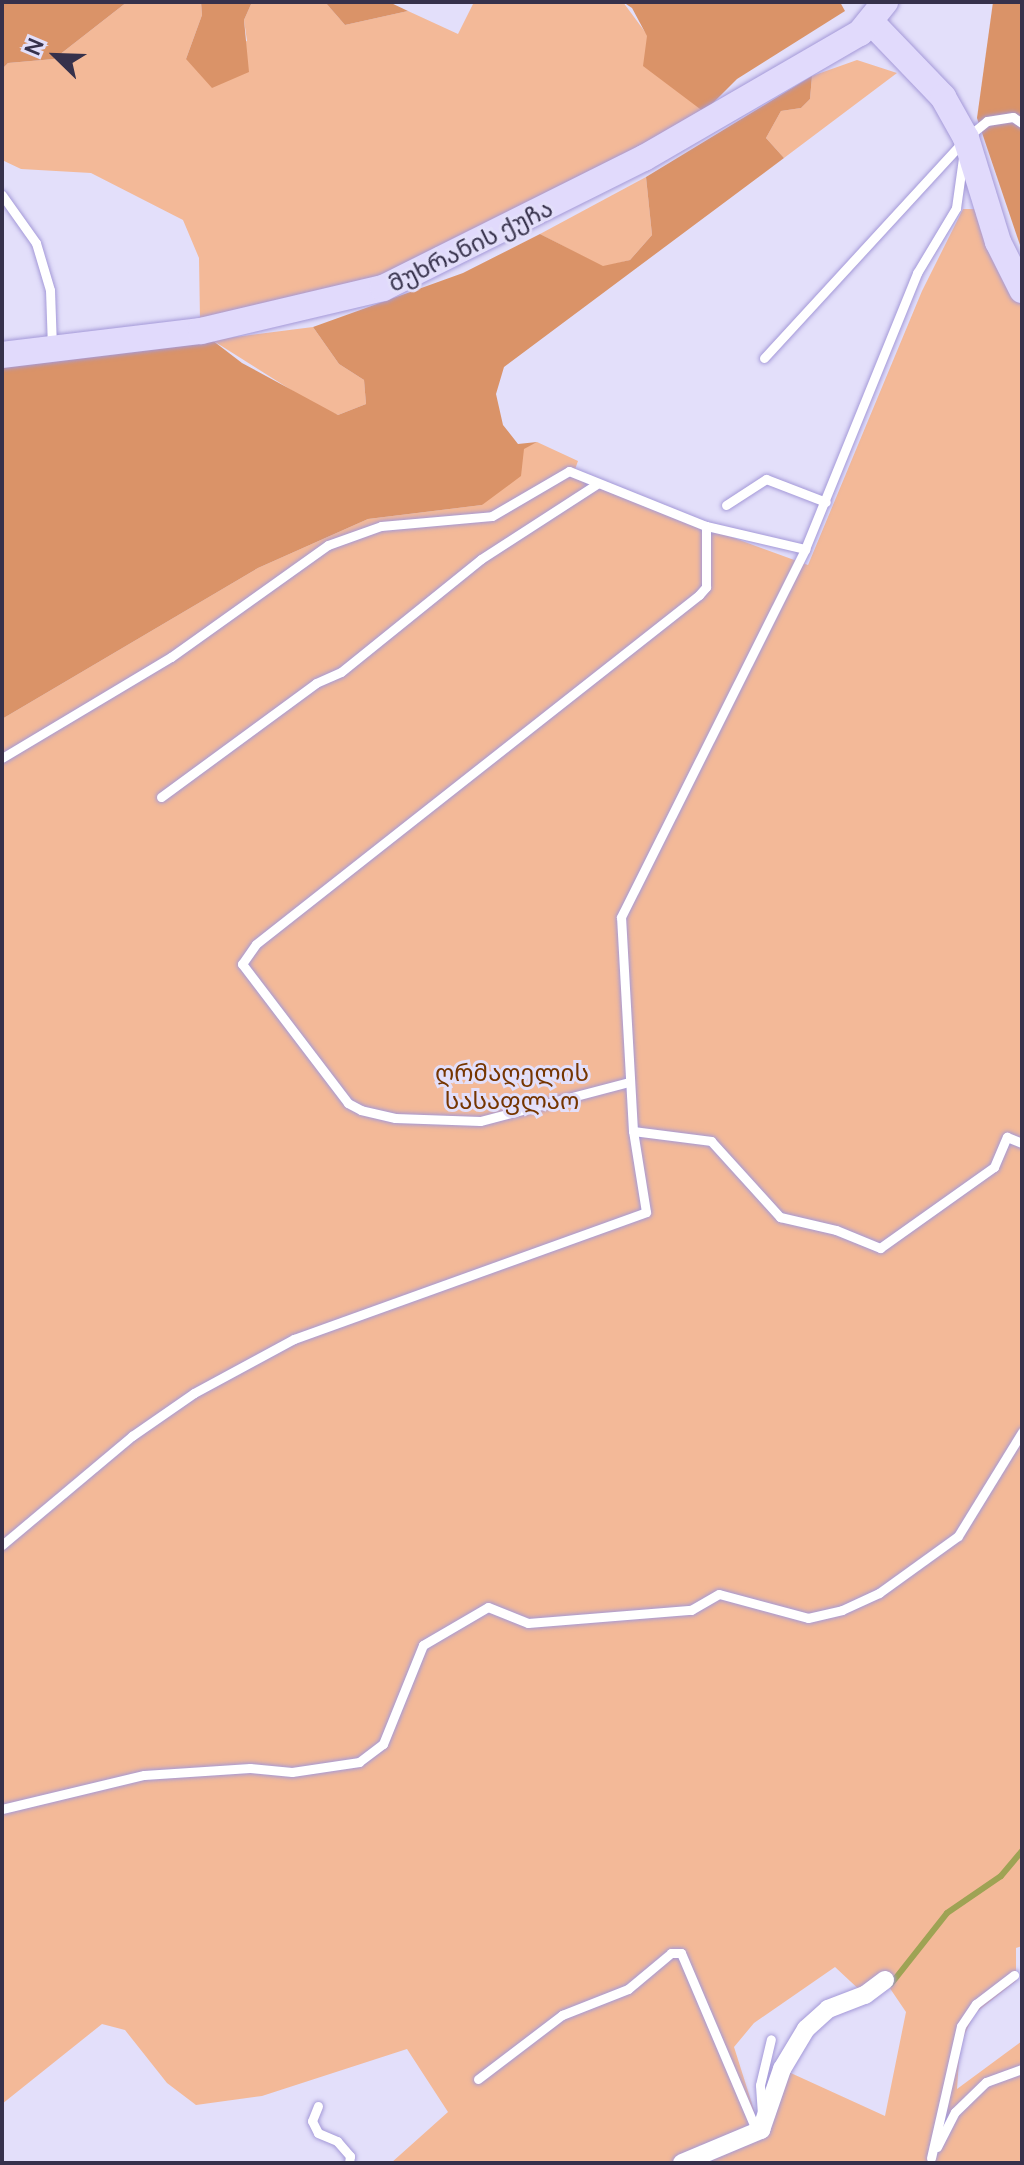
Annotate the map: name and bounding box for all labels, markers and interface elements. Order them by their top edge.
north arrow [16,16,96,96]
text: N [17,33,51,60]
street label: მუხრანის ქუჩა [383,193,557,297]
park label: ღრმაღელის სასაფლაო [435,1058,589,1114]

